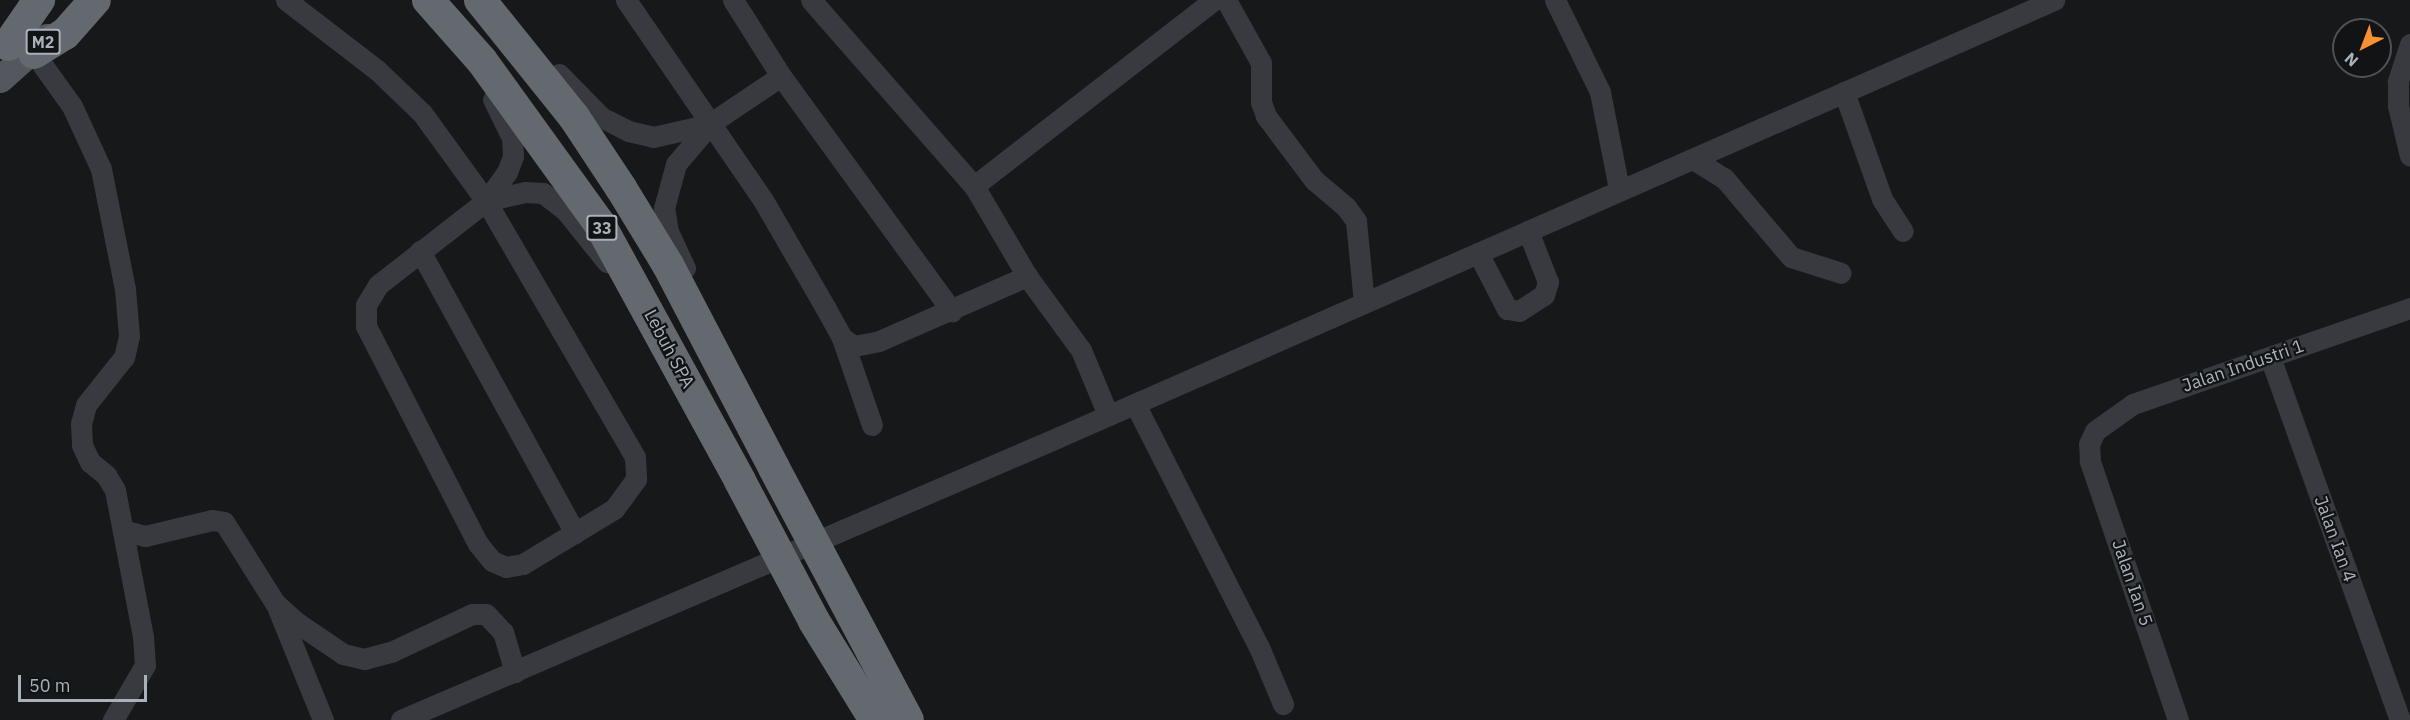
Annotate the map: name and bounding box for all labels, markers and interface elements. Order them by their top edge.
north arrow [2332,18,2392,78]
road number: M2 [25,29,61,55]
text: N [2340,49,2362,71]
road number: 33 [586,215,618,241]
street label: Lebuh SPA [639,306,699,392]
street label: Jalan Industri 1 [2179,335,2307,397]
street label: Jalan Ian 4 [2309,493,2361,585]
street label: Jalan Ian 5 [2107,537,2157,629]
scale bar [21,663,150,701]
text: 50 m [29,674,71,697]

